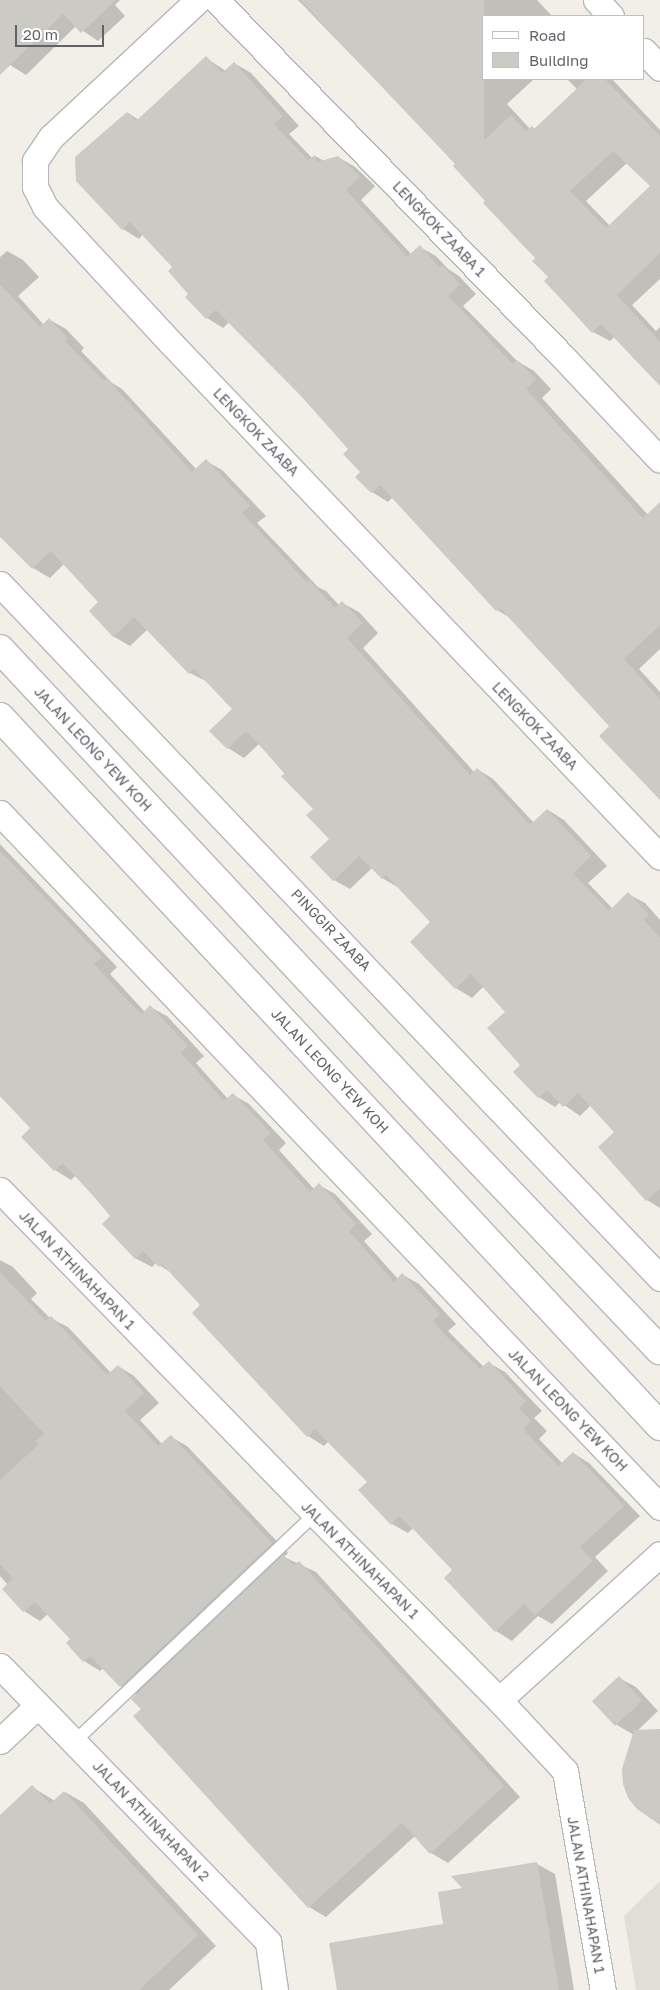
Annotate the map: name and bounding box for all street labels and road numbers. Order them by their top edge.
street label: LENGKOK ZAABA 1 [389,178,489,280]
street label: LENGKOK ZAABA [210,384,302,480]
street label: LENGKOK ZAABA [489,678,581,774]
street label: JALAN LEONG YEW KOH [31,683,155,815]
street label: PINGGIR ZAABA [288,886,374,974]
street label: JALAN LEONG YEW KOH [268,1005,392,1137]
street label: JALAN ATHINAHAPAN 1 [16,1207,138,1333]
street label: JALAN LEONG YEW KOH [505,1345,631,1475]
street label: JALAN ATHINAHAPAN 1 [298,1498,422,1622]
street label: JALAN ATHINAHAPAN 2 [89,1757,213,1885]
street label: JALAN ATHINAHAPAN 1 [564,1815,608,1975]

